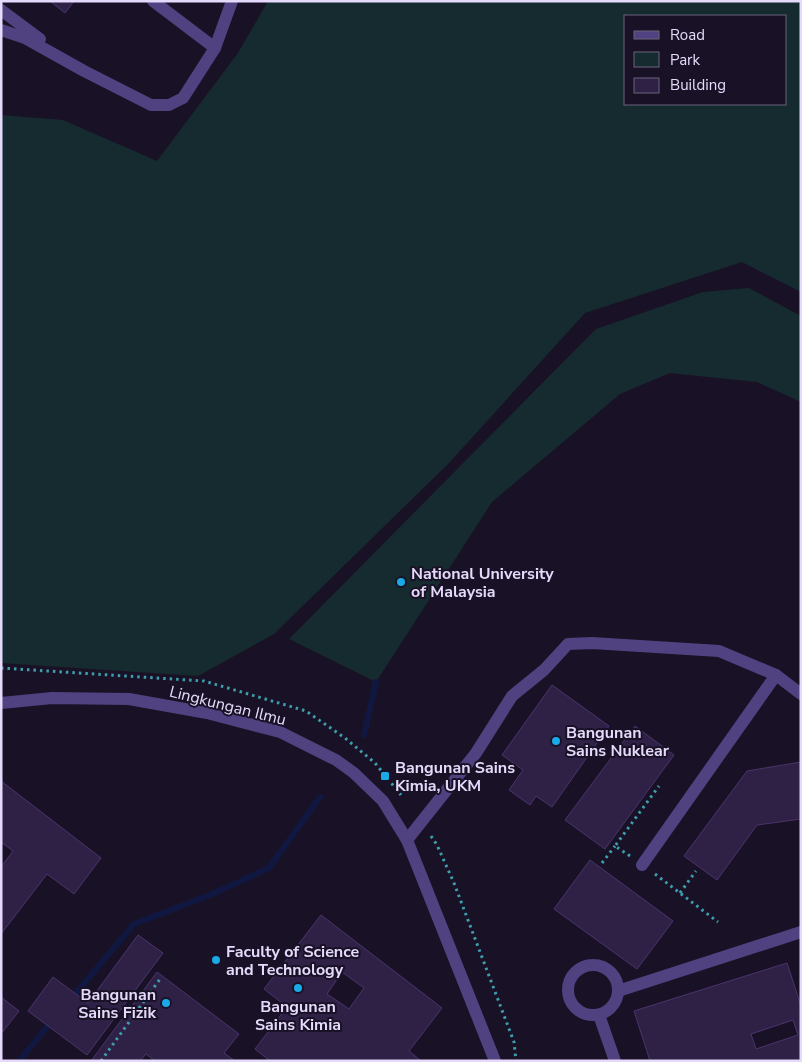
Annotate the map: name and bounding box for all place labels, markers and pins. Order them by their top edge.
place label: National University of Malaysia [411,563,554,603]
marker: National University of Malaysia [395,576,407,588]
place label: Bangunan Sains Nuklear [566,722,670,762]
marker: Bangunan Sains Nuklear [550,735,562,747]
place label: Bangunan Sains Kimia, UKM [395,757,515,797]
marker: Bangunan Sains Kimia, UKM [379,770,391,782]
place label: Faculty of Science and Technology [226,941,360,981]
marker: Faculty of Science and Technology [210,954,222,966]
marker: Bangunan Sains Kimia [292,982,304,994]
place label: Bangunan Sains Fizik [78,984,156,1024]
place label: Bangunan Sains Kimia [255,996,341,1036]
marker: Bangunan Sains Fizik [160,997,172,1009]

